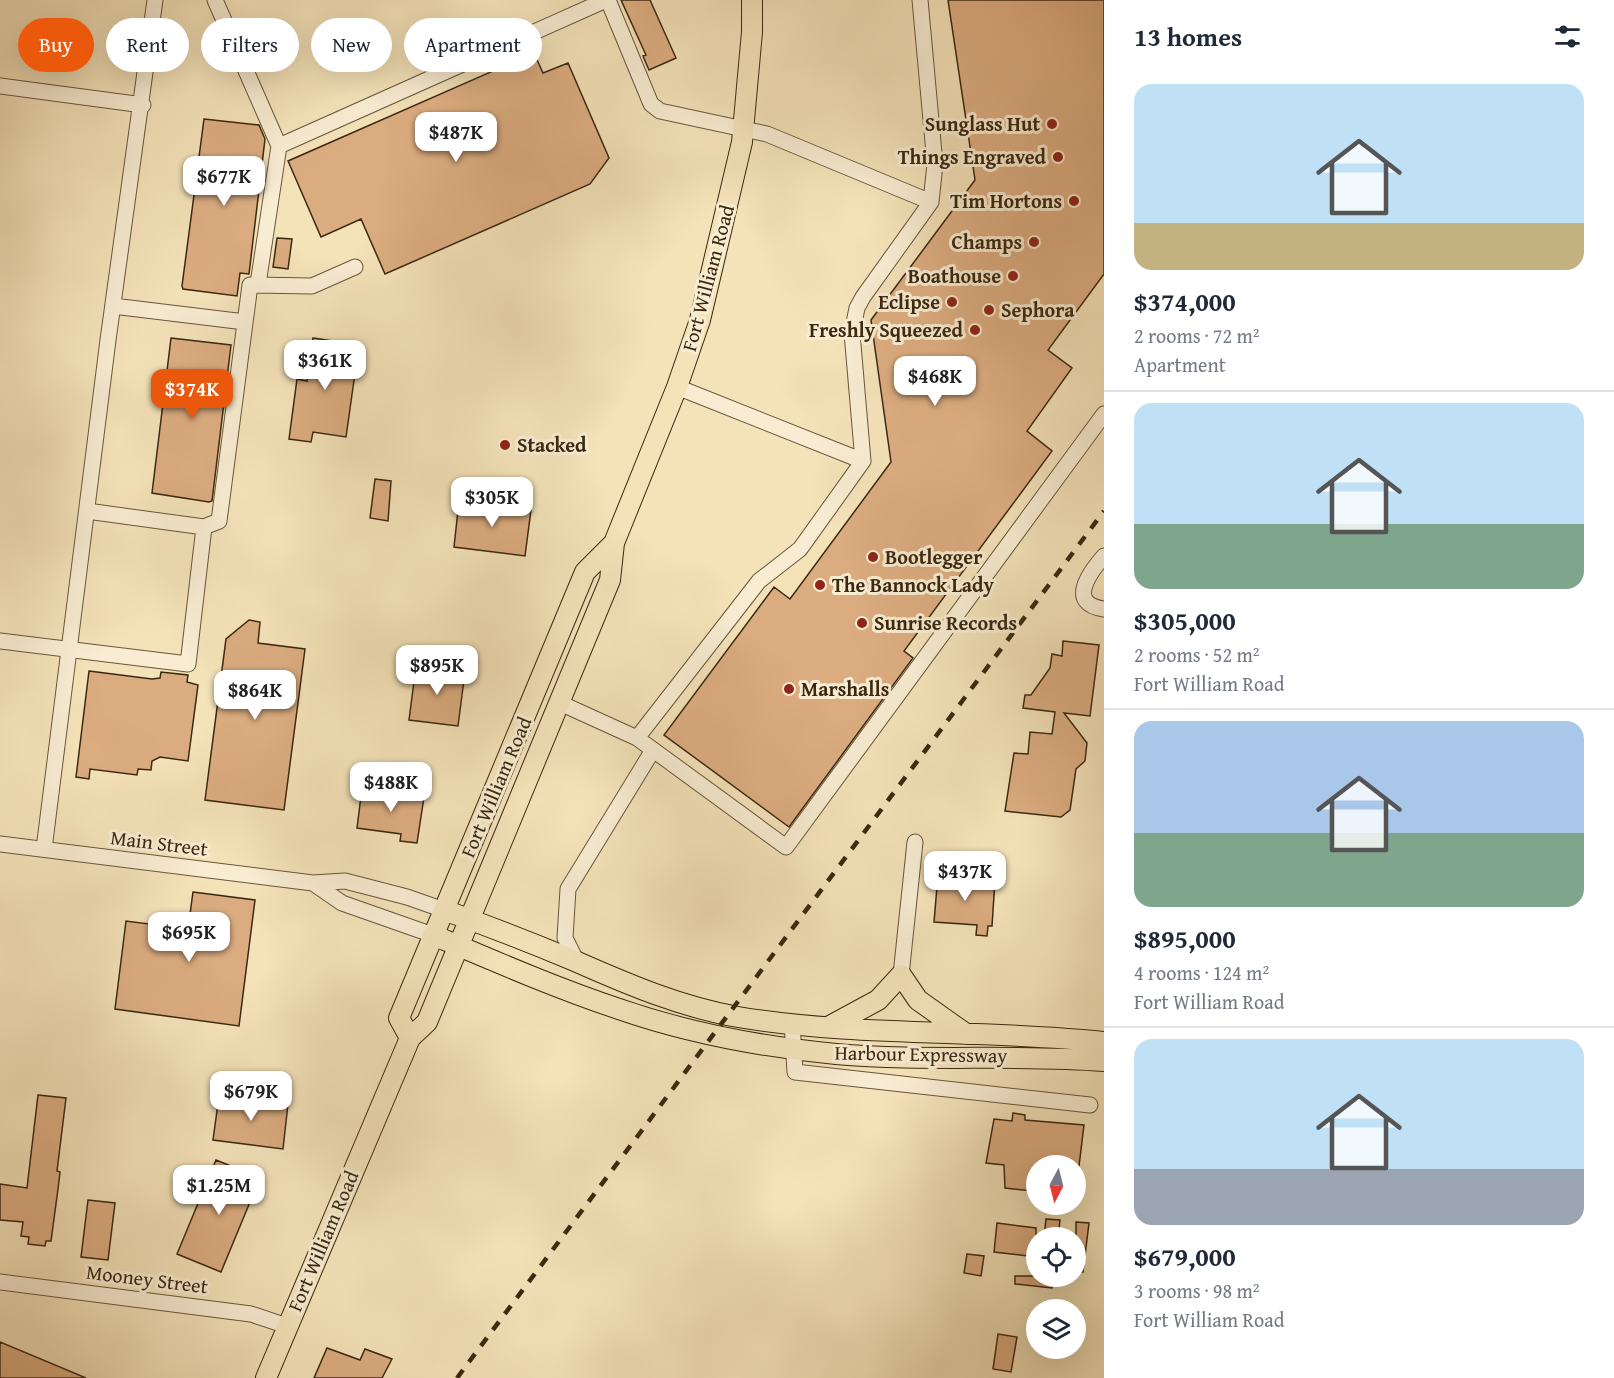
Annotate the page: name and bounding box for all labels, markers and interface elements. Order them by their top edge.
text: 13 homes [1134,17,1242,56]
chip: Buy [18,18,94,72]
chip: Rent [106,18,189,72]
chip: Filters [201,18,299,72]
chip: New [311,18,392,72]
chip: Apartment [404,18,542,72]
icon: filters [1551,20,1584,53]
place label: Sunglass Hut [925,109,1040,138]
pin: $487K [414,112,498,163]
text: $487K [429,117,483,146]
marker: Sunglass Hut [1045,117,1059,131]
icon: home [1305,123,1413,231]
place label: Things Engraved [898,142,1047,171]
marker: Things Engraved [1051,150,1065,164]
pin: $677K [182,156,266,207]
text: $677K [197,161,251,190]
place label: Tim Hortons [950,186,1062,215]
marker: Tim Hortons [1067,194,1081,208]
street label: Fort William Road [674,201,741,354]
place label: Champs [952,227,1022,256]
marker: Champs [1027,235,1041,249]
place label: Boathouse [908,261,1001,290]
marker: Boathouse [1006,269,1020,283]
text: $374,000 [1134,282,1236,321]
place label: Eclipse [878,287,940,316]
marker: Eclipse [945,295,959,309]
place label: Sephora [1001,295,1075,324]
marker: Sephora [982,303,996,317]
place label: Freshly Squeezed [809,315,964,344]
text: 2 rooms · 72 m² [1134,321,1260,350]
marker: Freshly Squeezed [968,323,982,337]
pin: $361K [283,340,367,391]
text: $361K [298,345,352,374]
text: Apartment [1134,350,1226,379]
pin: $468K [893,356,977,407]
text: $468K [908,361,962,390]
pin: $374K [150,369,234,420]
text: $374K [165,374,219,403]
place label: Stacked [517,430,587,459]
marker: Stacked [498,438,512,452]
icon: home [1305,442,1413,550]
pin: $305K [450,477,534,528]
text: $305K [465,482,519,511]
place label: Bootlegger [885,542,982,571]
marker: Bootlegger [866,550,880,564]
place label: The Bannock Lady [832,570,995,599]
marker: The Bannock Lady [813,578,827,592]
text: $305,000 [1134,601,1236,640]
place label: Sunrise Records [874,608,1017,637]
marker: Sunrise Records [855,616,869,630]
text: 2 rooms · 52 m² [1134,640,1260,669]
pin: $895K [395,645,479,696]
text: $895K [410,650,464,679]
text: Fort William Road [1134,669,1284,698]
pin: $864K [213,670,297,721]
place label: Marshalls [801,674,889,703]
text: $864K [228,675,282,704]
marker: Marshalls [782,682,796,696]
street label: Fort William Road [453,712,538,862]
icon: home [1305,760,1413,868]
pin: $488K [349,762,433,813]
text: $488K [364,767,418,796]
street label: Main Street [109,822,209,863]
pin: $437K [923,851,1007,902]
text: $437K [938,856,992,885]
pin: $695K [147,912,231,963]
text: $695K [162,917,216,946]
text: $895,000 [1134,919,1236,958]
text: 4 rooms · 124 m² [1134,958,1269,987]
text: Fort William Road [1134,987,1284,1016]
street label: Harbour Expressway [834,1037,1008,1070]
pin: $679K [209,1071,293,1122]
text: $679K [224,1076,278,1105]
icon: home [1305,1078,1413,1186]
north arrow [1026,1155,1086,1215]
map controls [1026,1155,1086,1359]
pin: $1.25M [170,1165,268,1216]
street label: Fort William Road [280,1166,365,1316]
text: $1.25M [187,1170,251,1199]
button: locate [1026,1227,1086,1287]
text: $679,000 [1134,1237,1236,1276]
street label: Mooney Street [85,1257,210,1300]
text: 3 rooms · 98 m² [1134,1276,1260,1305]
button: layers [1026,1299,1086,1359]
text: Fort William Road [1134,1305,1284,1334]

